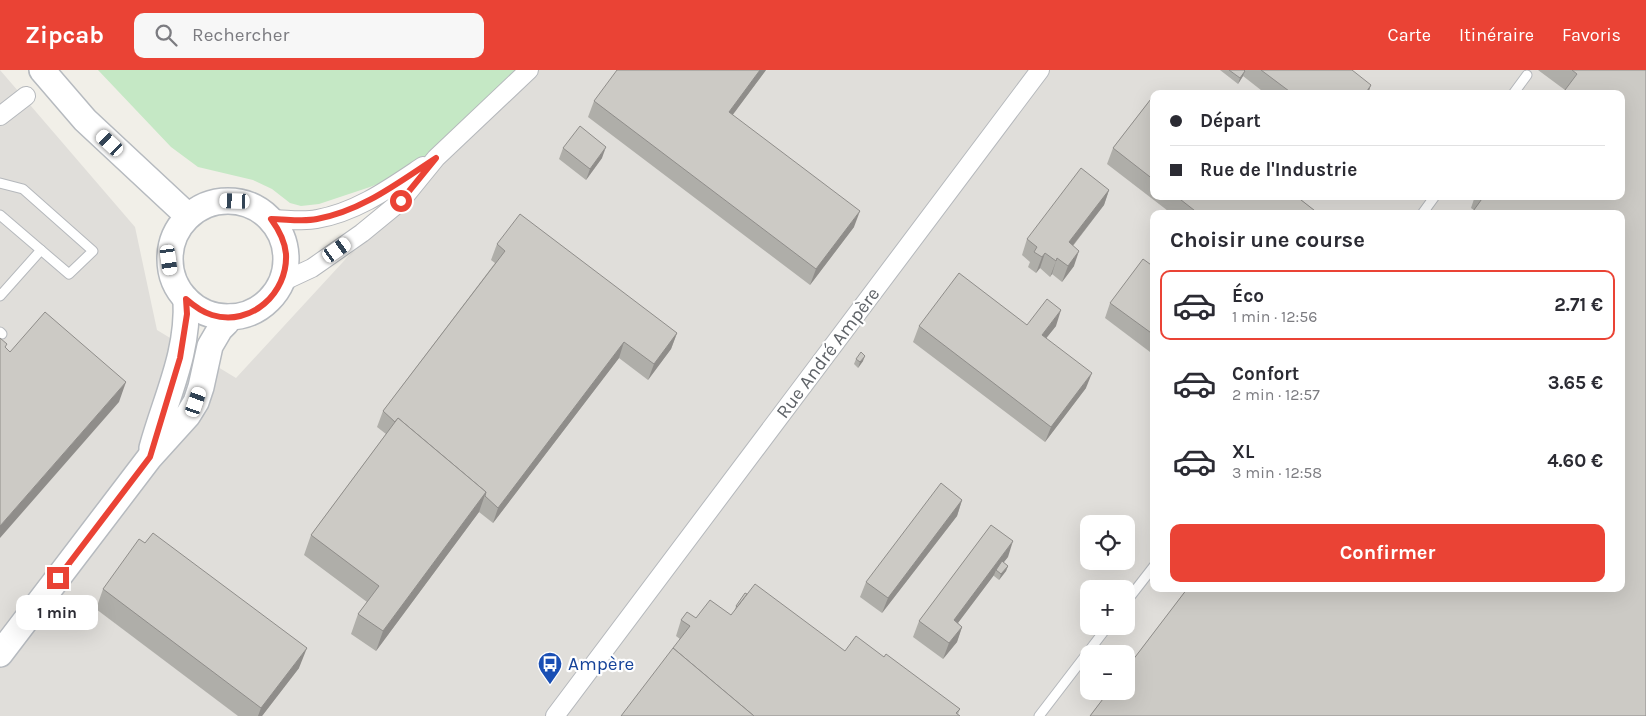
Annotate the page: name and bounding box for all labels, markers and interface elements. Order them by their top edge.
search box [134,13,484,58]
text: Zipcab [25,21,104,49]
icon: search [152,21,180,49]
text: Rechercher [192,24,289,46]
text: Carte [1388,24,1431,46]
text: Itinéraire [1459,24,1534,46]
text: Favoris [1562,24,1621,46]
text: Départ [1200,110,1261,132]
car [93,127,126,159]
text: Rue de l'Industrie [1200,159,1357,181]
route start [390,190,412,212]
car [219,193,250,209]
text: Choisir une course [1170,227,1365,253]
car [320,235,353,265]
car [159,244,178,276]
street label: Rue André Ampère [772,283,884,423]
icon: car [1172,283,1217,328]
text: Éco [1232,285,1264,307]
text: 2.71 € [1554,294,1603,316]
text: 1 min · 12:56 [1232,307,1317,326]
icon: car [1172,361,1217,406]
text: Confort [1232,363,1299,385]
text: 3.65 € [1548,372,1603,394]
car [184,385,207,419]
text: 2 min · 12:57 [1232,385,1320,404]
icon: car [1172,439,1217,484]
text: XL [1232,441,1254,463]
text: 4.60 € [1547,450,1603,472]
text: 3 min · 12:58 [1232,463,1322,482]
map controls [1080,515,1135,700]
button: locate [1080,515,1135,570]
button: Confirmer [1170,524,1605,582]
route end [47,567,69,589]
button: + [1080,580,1135,635]
callout: 1 min [17,596,99,630]
text: 1 min [37,603,77,622]
button: − [1080,645,1135,700]
bus stop icon: Ampère [537,651,563,685]
place label: Ampère [568,653,634,675]

